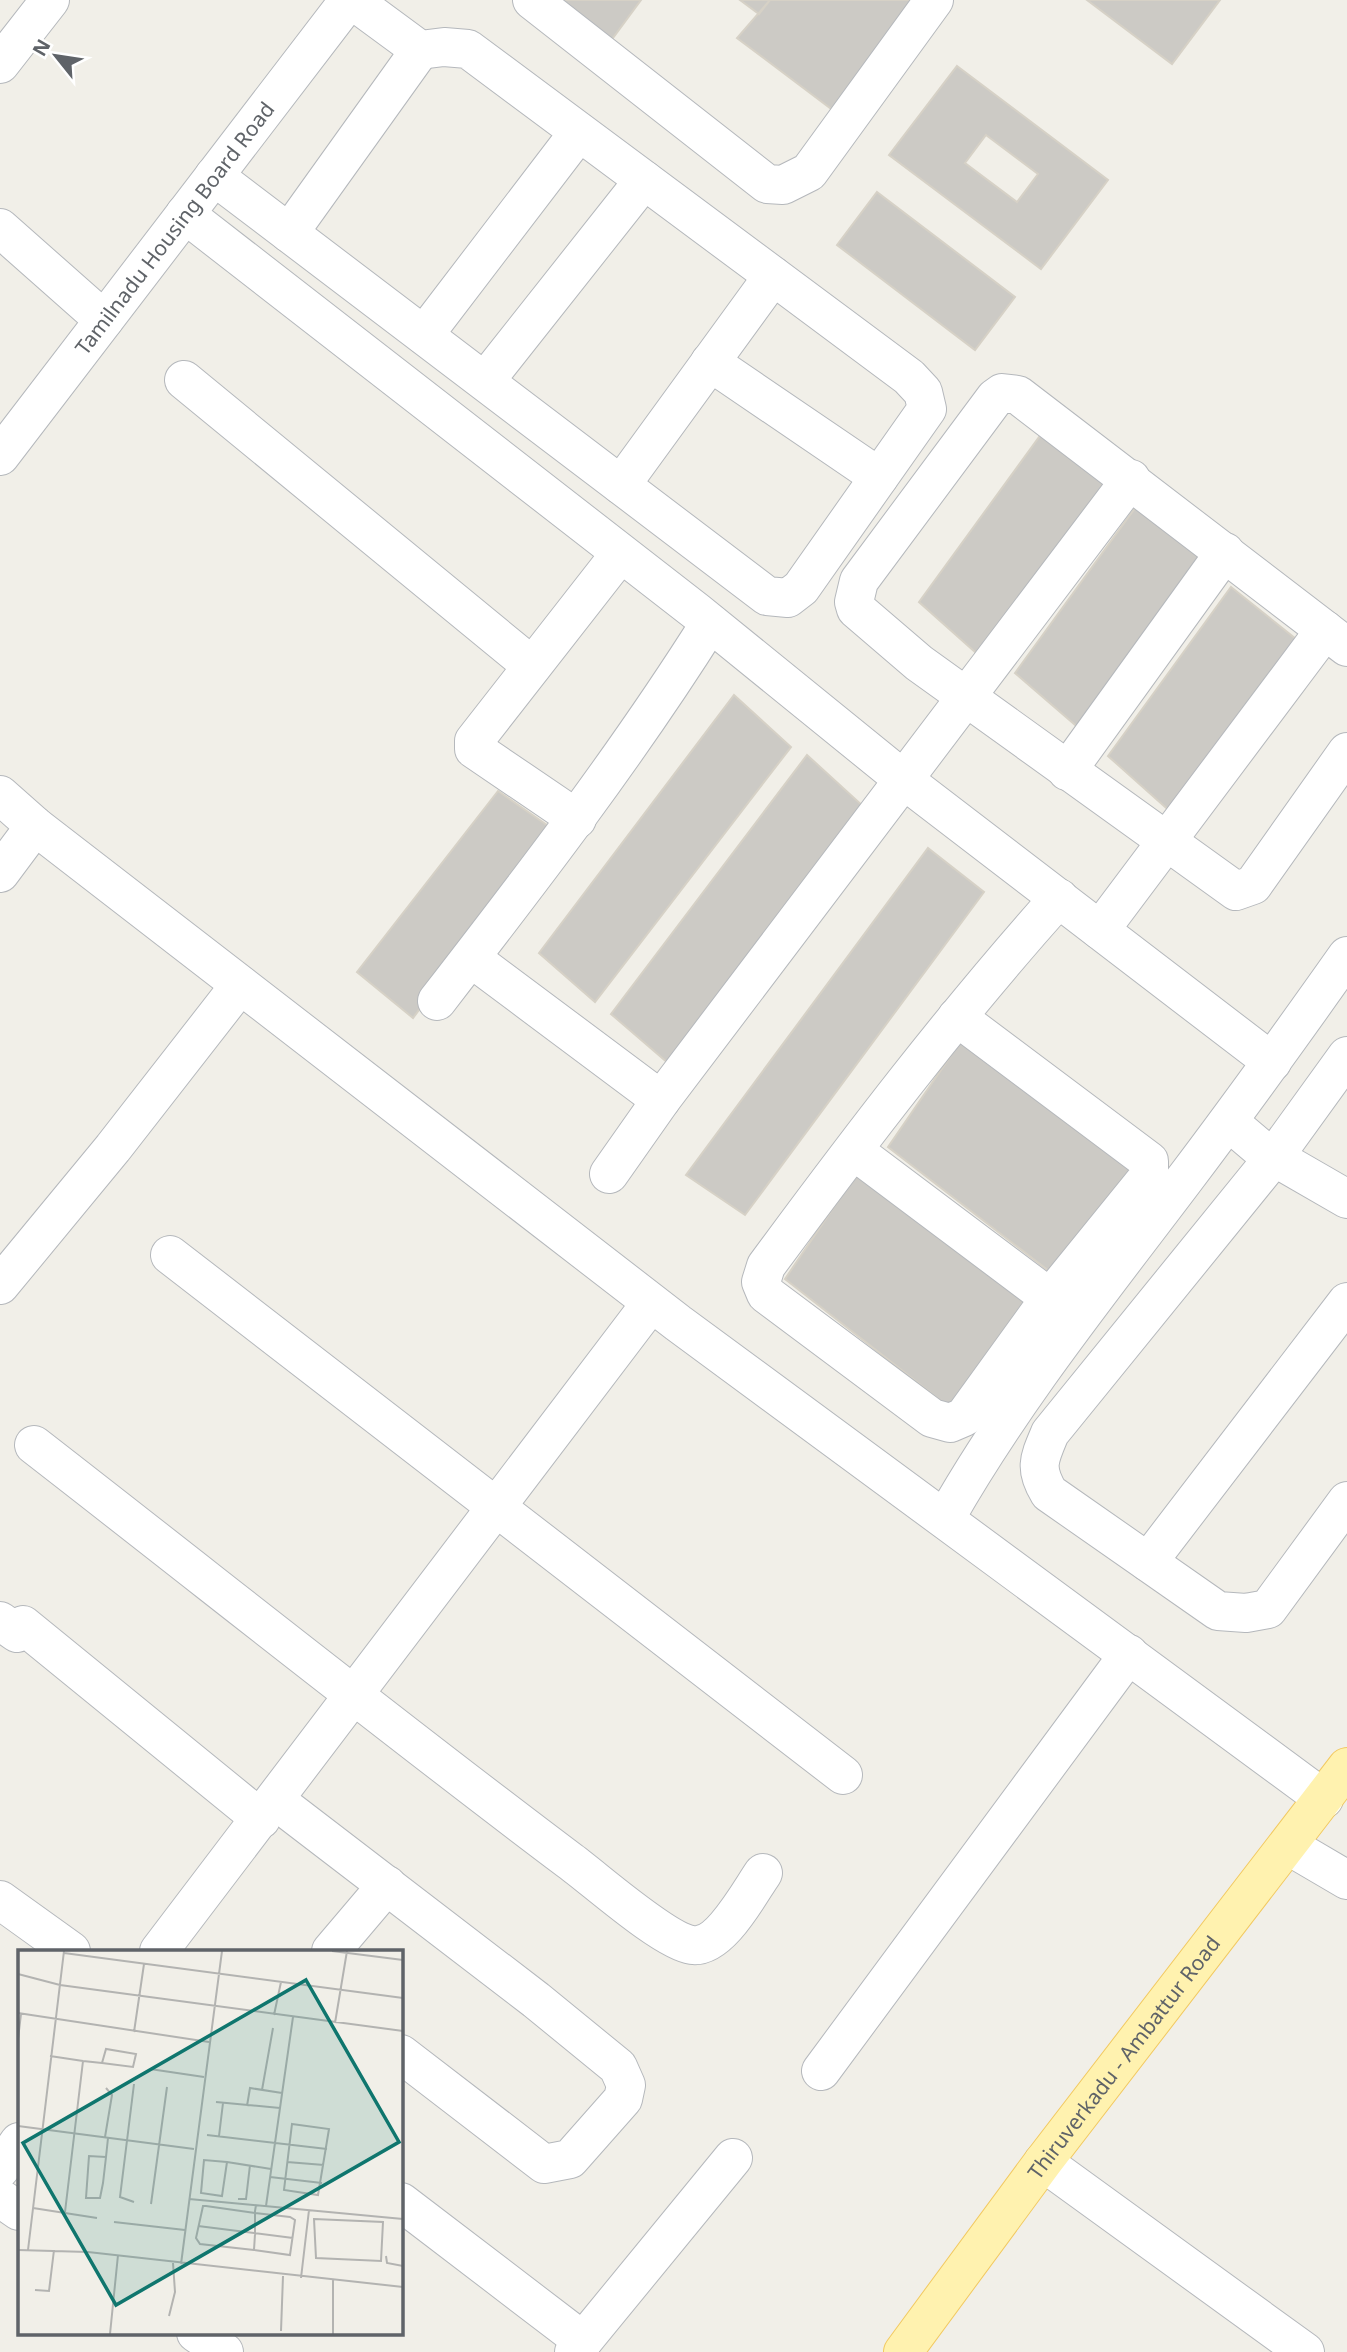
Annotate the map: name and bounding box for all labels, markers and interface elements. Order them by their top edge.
north arrow [21,21,91,91]
text: N [26,34,56,61]
street label: Tamilnadu Housing Board Road [69,96,280,360]
street label: Thiruverkadu - Ambattur Road [1021,1930,1226,2185]
inset map [18,1950,402,2334]

